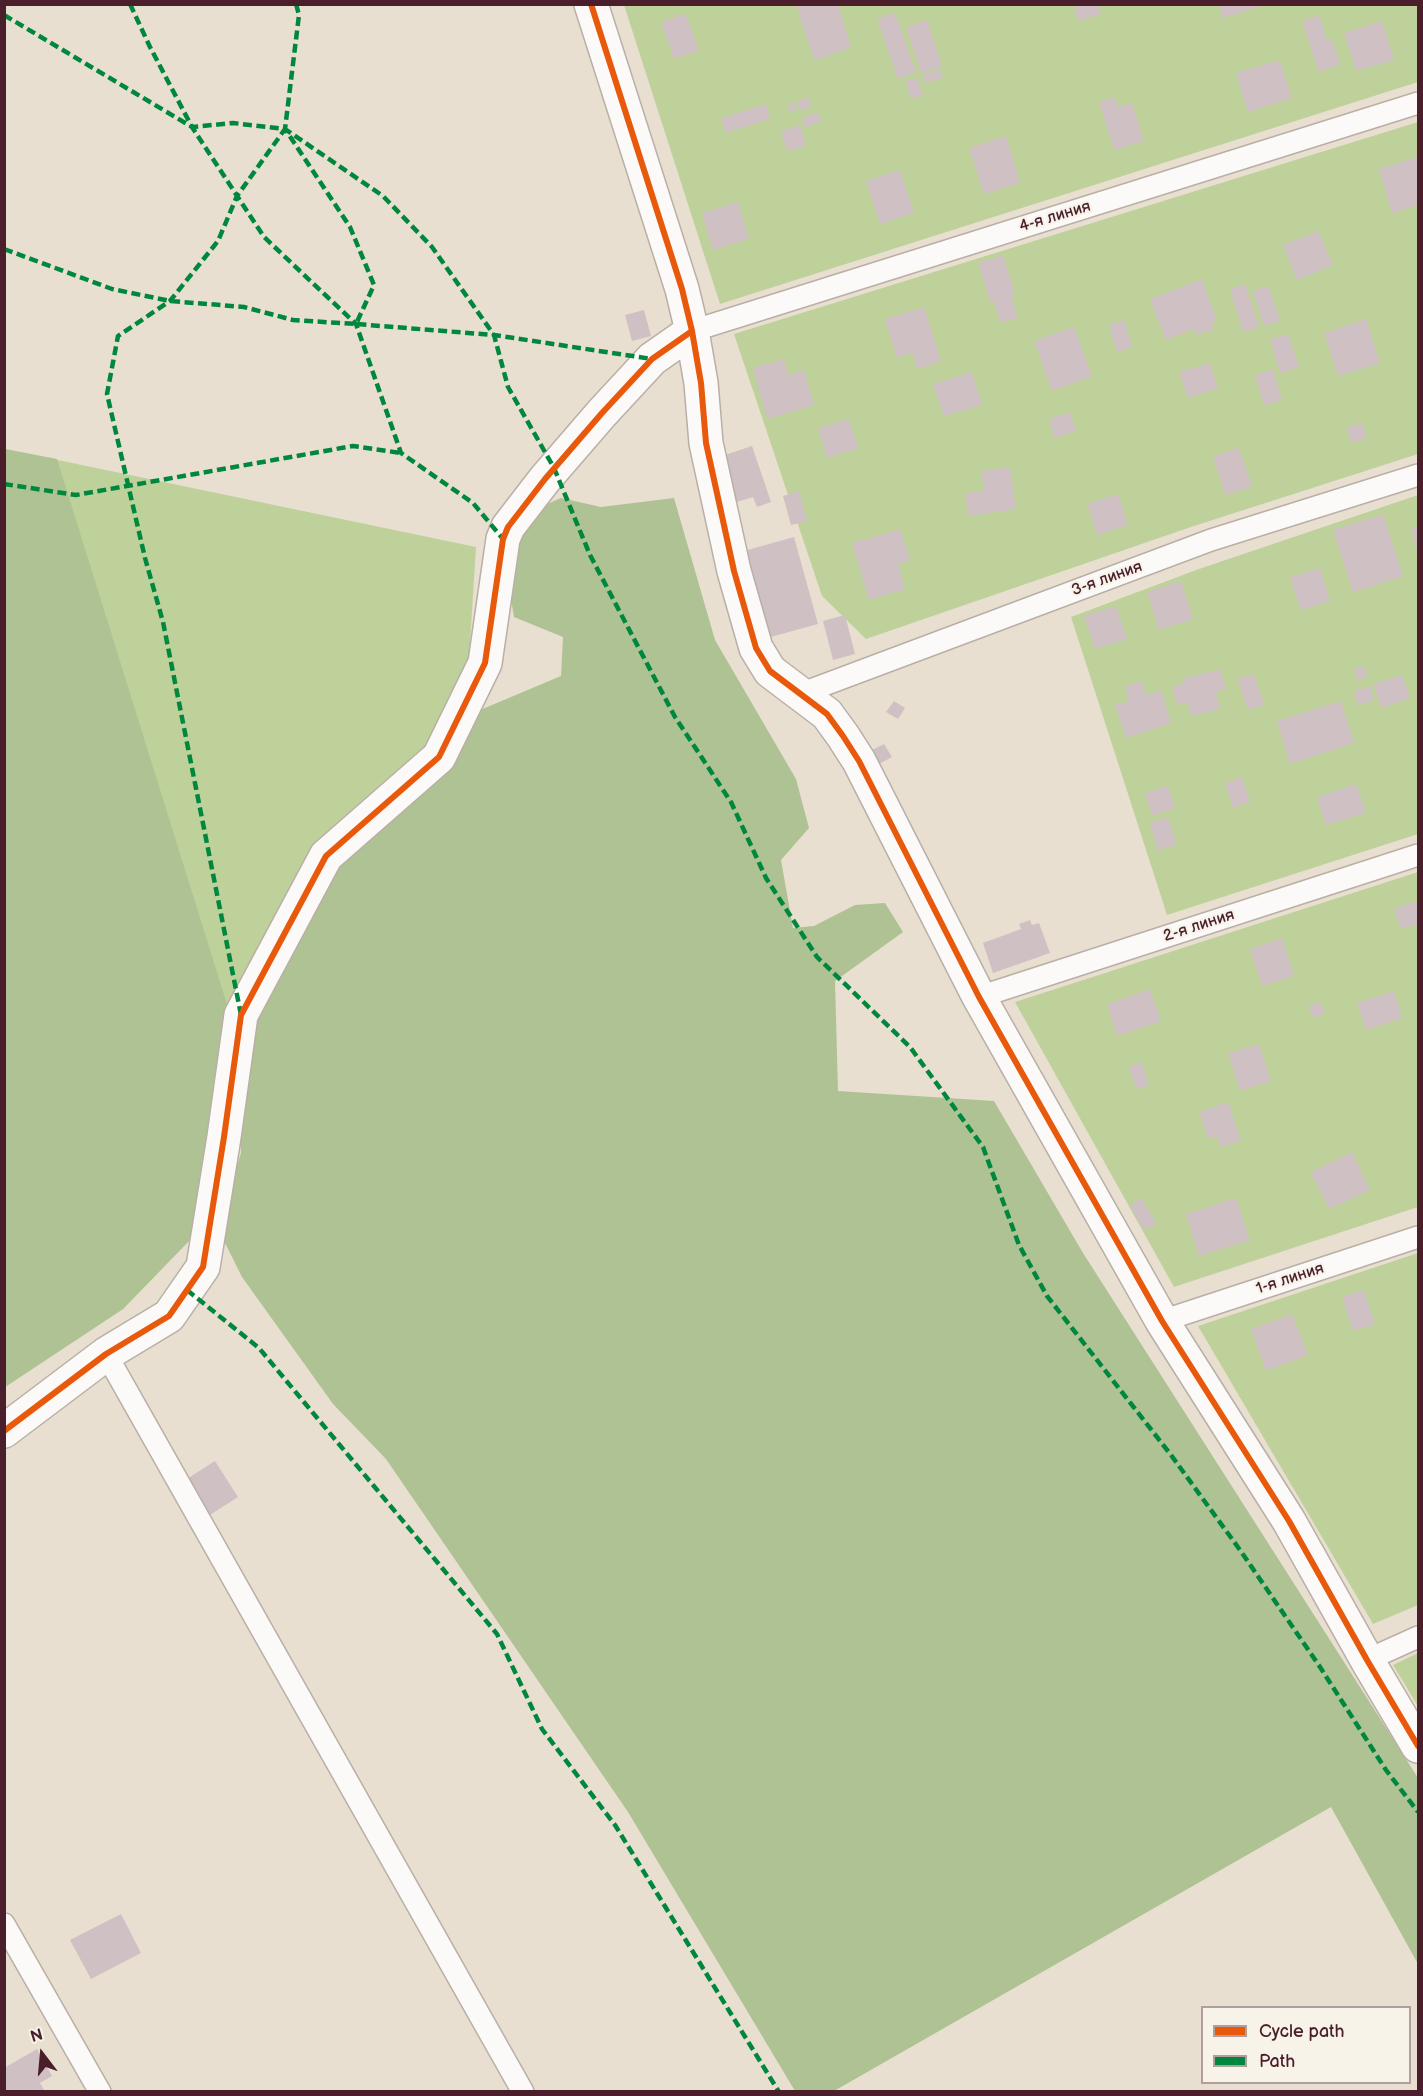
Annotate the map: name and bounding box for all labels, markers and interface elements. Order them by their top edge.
street label: 4-я линия [1017,197,1093,237]
street label: 3-я линия [1069,557,1145,601]
street label: 2-я линия [1161,906,1237,946]
street label: 1-я линия [1254,1259,1326,1299]
legend [1201,2006,1411,2084]
text: Cycle path [1259,2021,1345,2042]
north arrow [12,2024,72,2084]
text: N [28,2025,45,2047]
text: Path [1259,2051,1295,2072]

